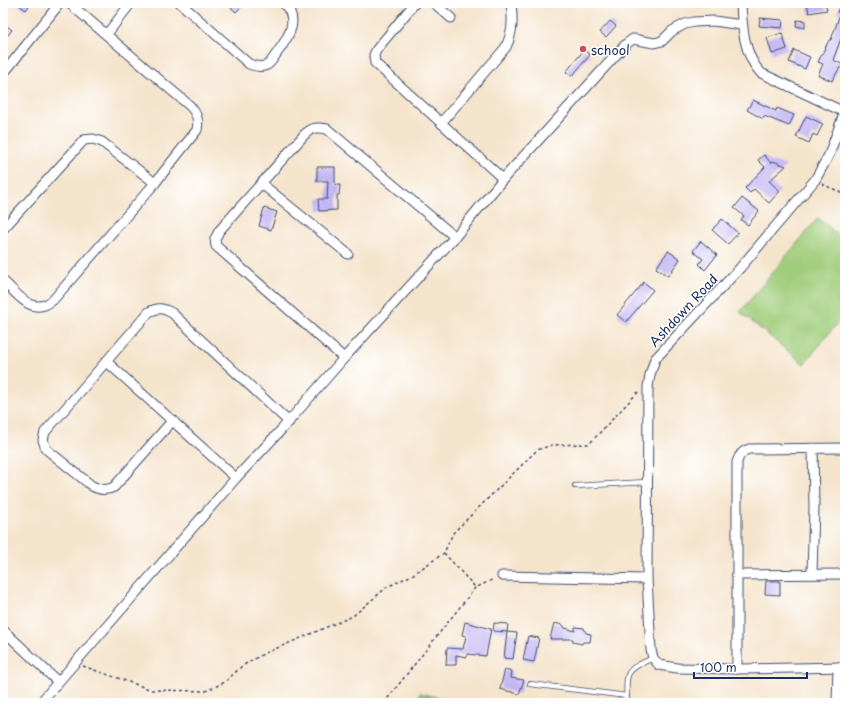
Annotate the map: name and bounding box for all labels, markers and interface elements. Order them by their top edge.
place label: school [591,40,630,59]
marker: school [578,44,588,54]
street label: Ashdown Road [644,269,722,351]
scale bar [694,654,807,680]
text: 100 m [700,658,737,676]

